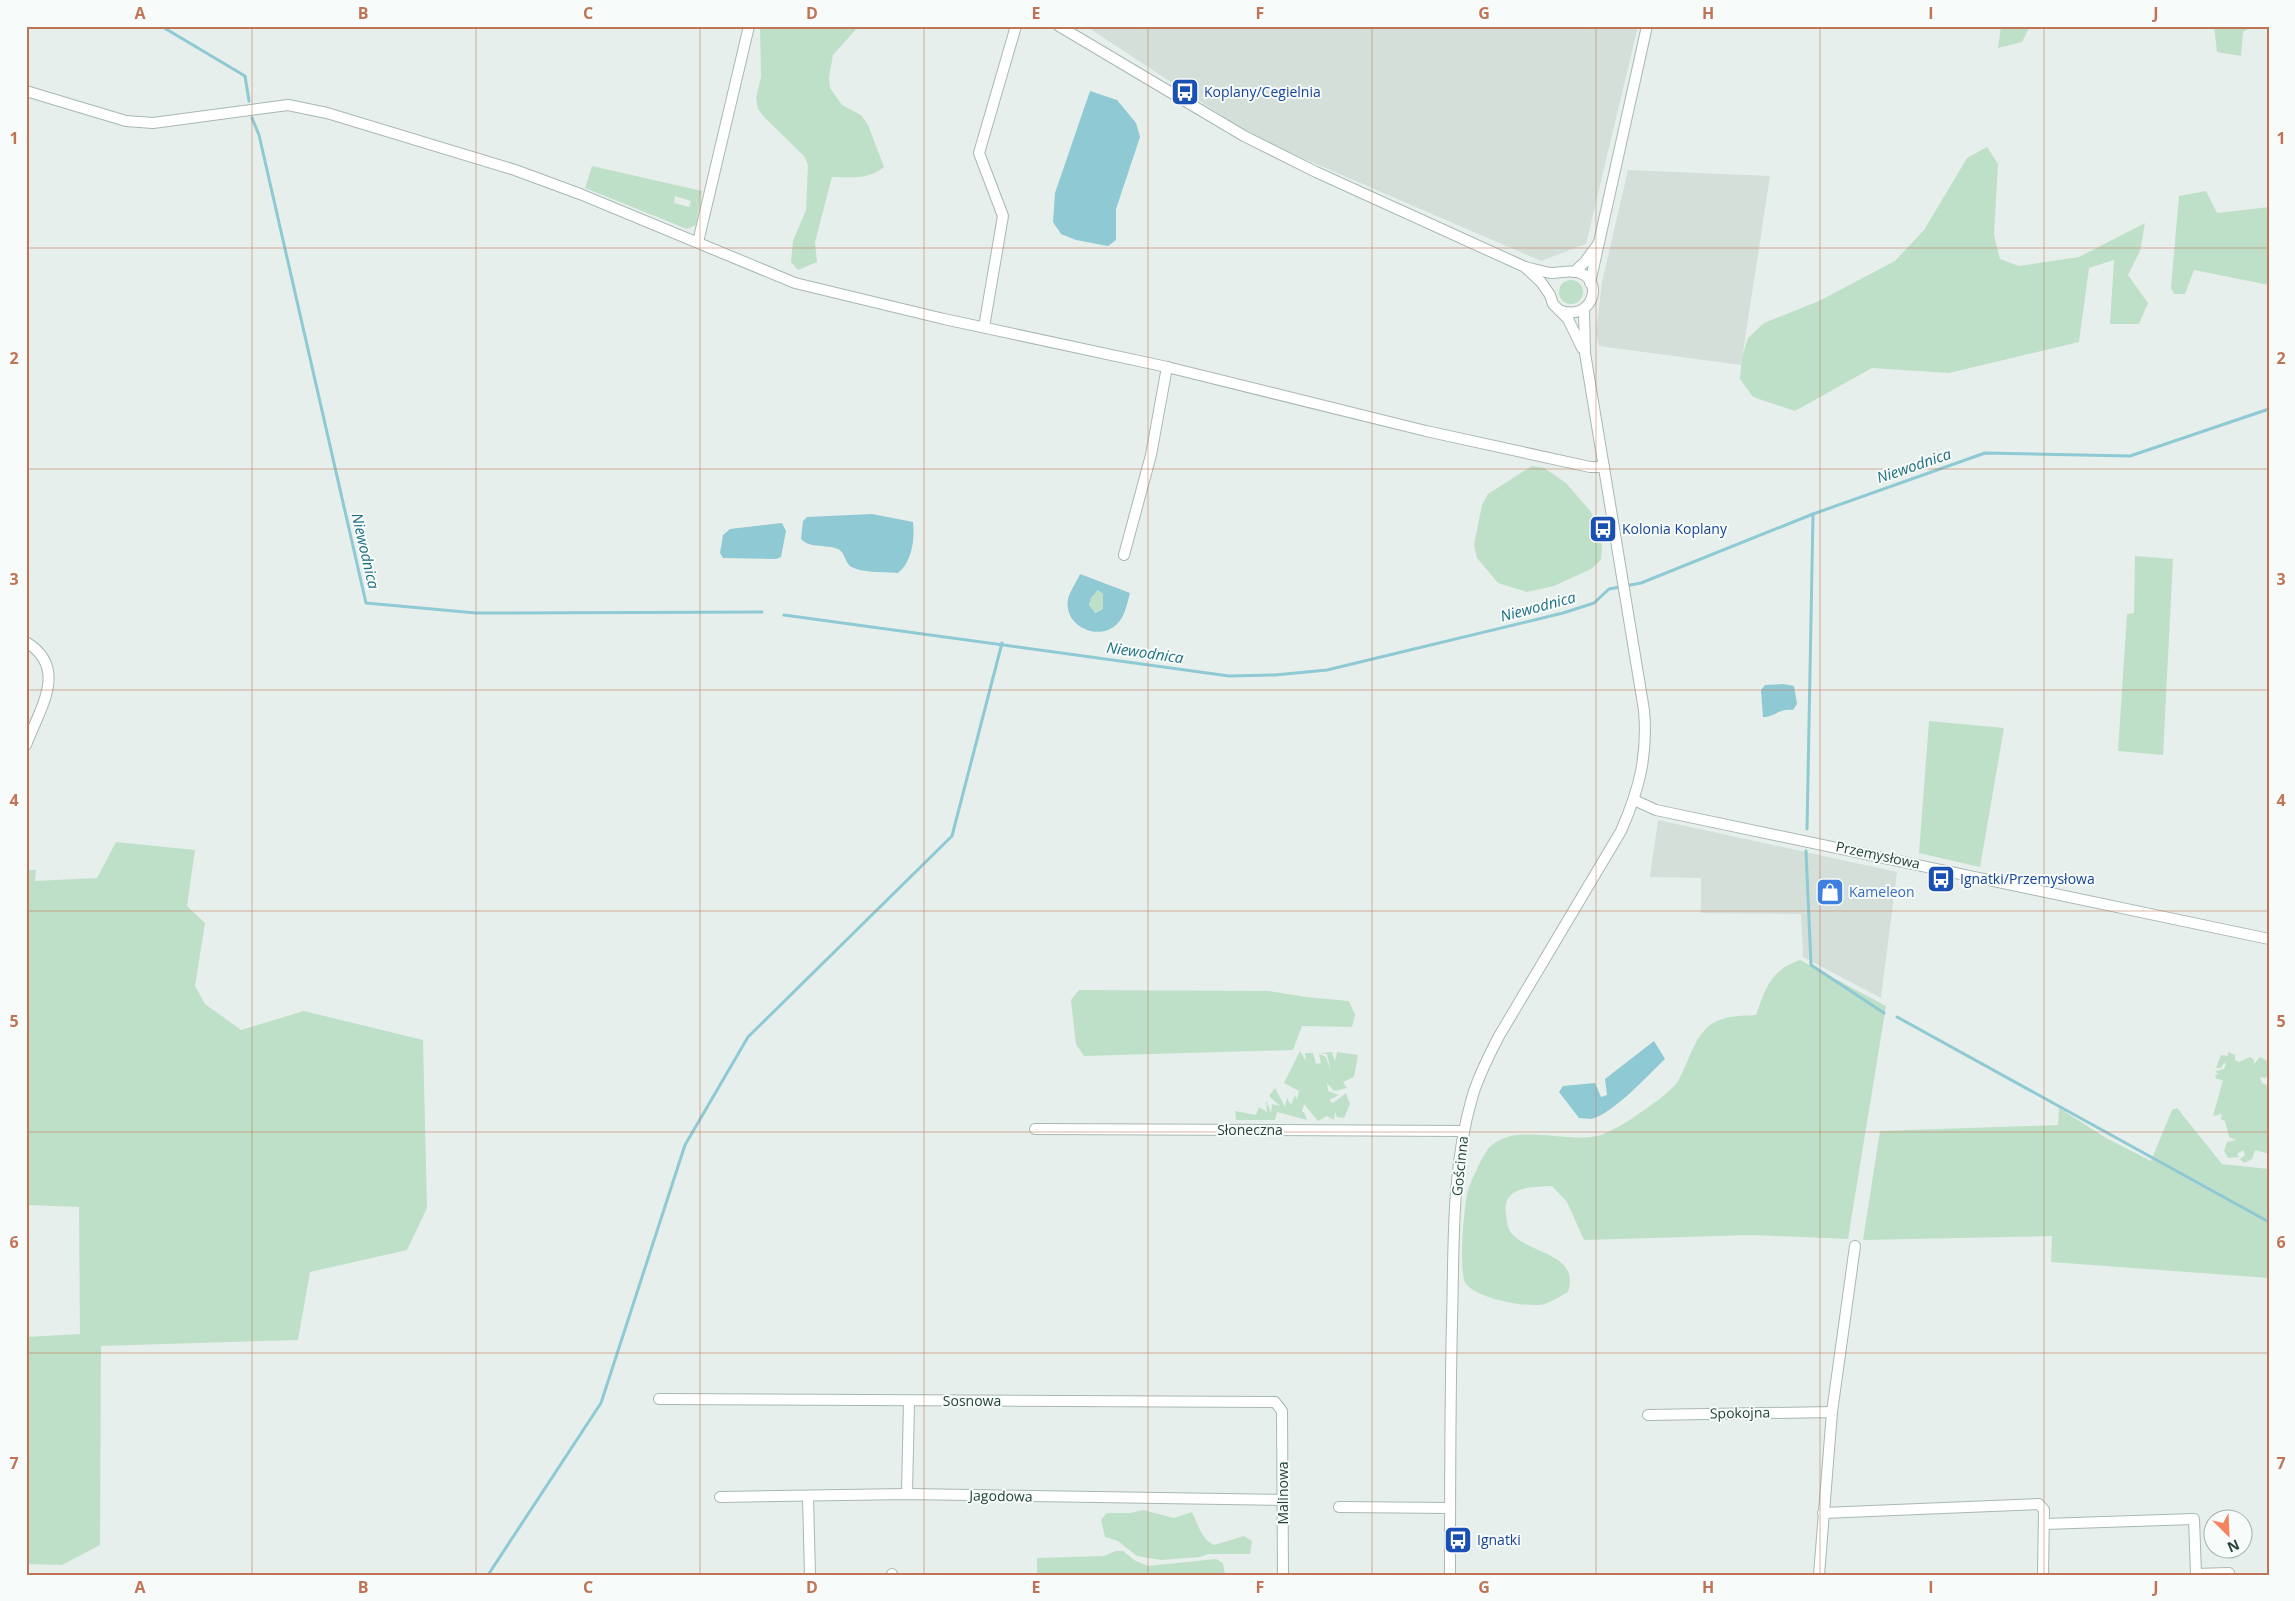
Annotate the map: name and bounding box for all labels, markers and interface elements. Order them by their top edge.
text: A [134,2,146,24]
text: B [358,2,368,24]
text: C [583,2,593,24]
text: D [806,2,818,24]
text: E [1032,2,1041,24]
text: F [1256,2,1264,24]
text: G [1478,2,1490,24]
text: H [1702,2,1714,24]
text: I [1928,2,1934,24]
text: J [2151,2,2159,24]
bus stop icon: Koplany/Cegielnia [1170,77,1200,107]
place label: Koplany/Cegielnia [1204,82,1321,101]
text: 1 [9,127,19,149]
text: 1 [2276,127,2286,149]
text: 2 [9,347,19,369]
text: 2 [2276,347,2286,369]
water label: Niewodnica [1874,443,1954,487]
water label: Niewodnica [348,511,385,591]
bus stop icon: Kolonia Koplany [1588,514,1618,544]
place label: Kolonia Koplany [1622,519,1728,538]
text: 3 [9,568,19,590]
text: 3 [2276,568,2286,590]
water label: Niewodnica [1498,586,1578,626]
water label: Niewodnica [1105,637,1185,667]
text: 4 [9,789,19,811]
text: 4 [2276,789,2286,811]
street label: Przemysłowa [1834,836,1922,873]
bus stop icon: Ignatki/Przemysłowa [1926,864,1956,894]
place label: Ignatki/Przemysłowa [1960,869,2095,888]
shop icon: Kameleon [1815,877,1845,907]
place label: Kameleon [1849,882,1915,901]
text: 5 [9,1010,19,1032]
text: 5 [2276,1010,2286,1032]
street label: Słoneczna [1217,1120,1283,1139]
street label: Gościnna [1447,1135,1472,1197]
text: 6 [9,1231,19,1253]
text: 6 [2276,1231,2286,1253]
street label: Sosnowa [943,1391,1001,1410]
street label: Spokojna [1710,1402,1770,1423]
text: 7 [9,1452,19,1474]
text: 7 [2276,1452,2286,1474]
street label: Malinowa [1273,1461,1292,1525]
street label: Jagodowa [967,1485,1033,1506]
north arrow [2202,1508,2252,1558]
bus stop icon: Ignatki [1443,1525,1473,1555]
place label: Ignatki [1477,1530,1521,1549]
text: N [2224,1535,2243,1557]
text: A [134,1576,146,1598]
text: B [358,1576,368,1598]
text: C [583,1576,593,1598]
text: D [806,1576,818,1598]
text: E [1032,1576,1041,1598]
text: F [1256,1576,1264,1598]
text: G [1478,1576,1490,1598]
text: H [1702,1576,1714,1598]
text: I [1928,1576,1934,1598]
text: J [2151,1576,2159,1598]

